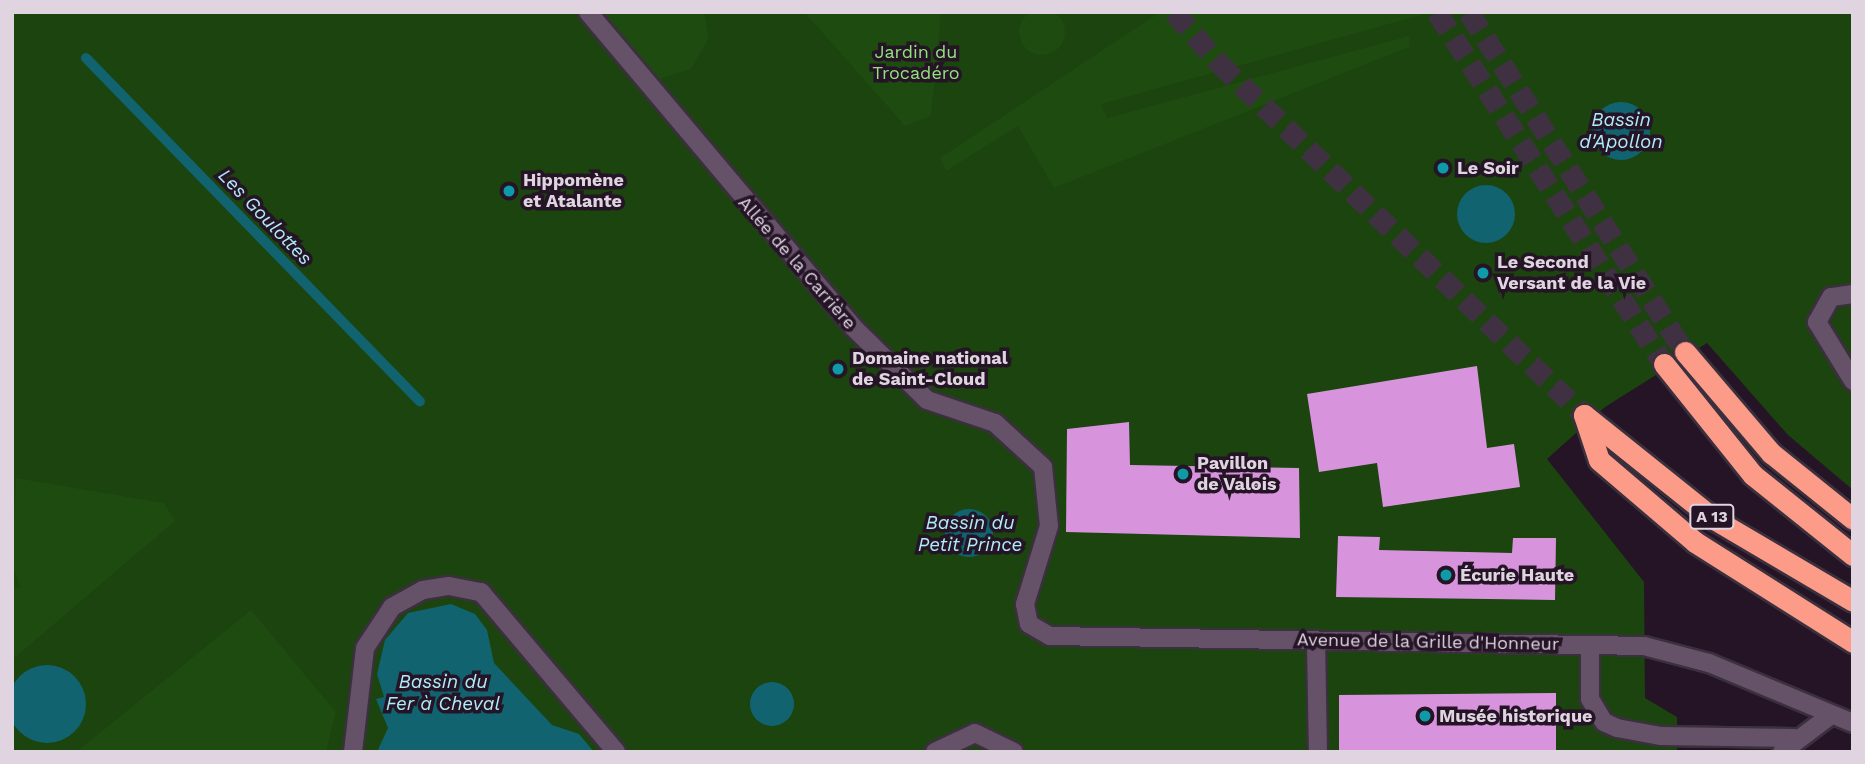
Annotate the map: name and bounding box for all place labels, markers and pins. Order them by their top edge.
place label: Le Soir [1457,157,1519,179]
marker: Le Soir [1435,160,1451,176]
place label: Hippomène et Atalante [523,170,624,212]
marker: Hippomène et Atalante [501,183,517,199]
place label: Le Second Versant de la Vie [1497,252,1647,294]
marker: Le Second Versant de la Vie [1475,265,1491,281]
place label: Domaine national de Saint-Cloud [852,348,1008,390]
marker: Domaine national de Saint-Cloud [830,361,846,377]
place label: Pavillon de Valois [1197,453,1277,496]
marker: Pavillon de Valois [1175,466,1191,482]
place label: Écurie Haute [1460,564,1574,586]
marker: Écurie Haute [1438,567,1454,583]
place label: Musée historique [1439,705,1592,727]
marker: Musée historique [1417,708,1433,724]

